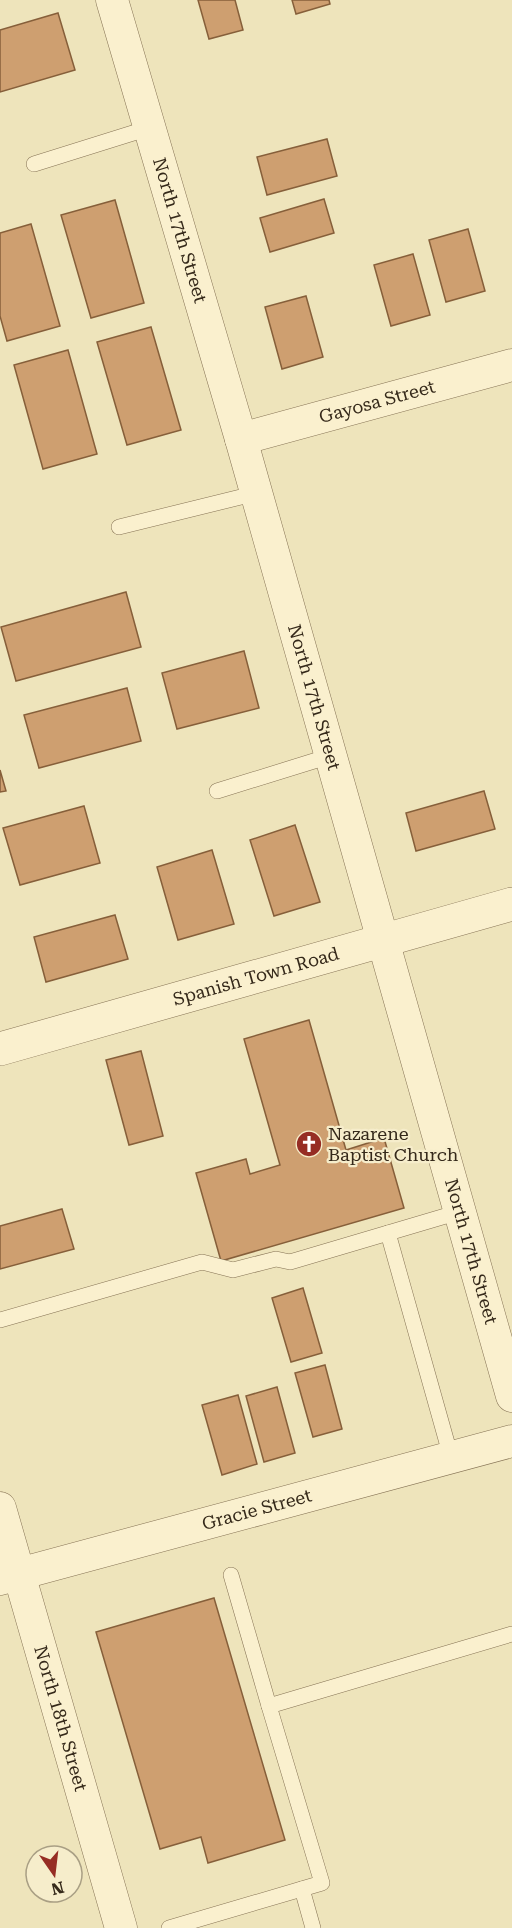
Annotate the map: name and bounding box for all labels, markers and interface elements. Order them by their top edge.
street label: North 17th Street [149,155,212,306]
street label: Gayosa Street [317,375,438,427]
street label: North 17th Street [284,622,345,773]
street label: Spanish Town Road [170,942,342,1010]
place label: Nazarene Baptist Church [328,1123,459,1165]
church icon: Nazarene Baptist Church [294,1129,324,1159]
street label: North 17th Street [441,1176,502,1327]
street label: Gracie Street [200,1484,314,1534]
street label: North 18th Street [30,1643,92,1794]
north arrow [24,1844,84,1904]
text: N [49,1877,66,1899]

